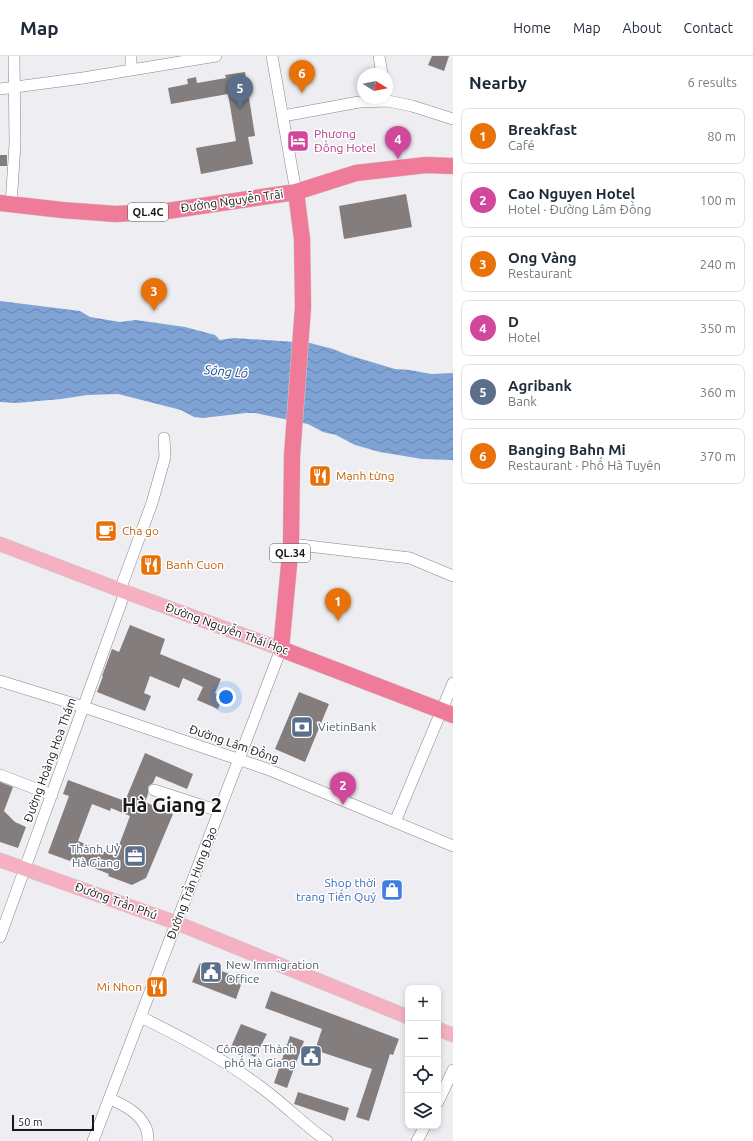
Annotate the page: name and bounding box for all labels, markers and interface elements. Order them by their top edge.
text: Map [20,17,59,39]
text: Home [513,20,551,36]
text: Map [573,20,601,36]
text: About [623,20,662,36]
text: Contact [684,20,733,36]
pin: 6 [289,60,315,93]
north arrow [357,68,393,104]
text: Nearby [469,73,527,92]
pin: 5 [227,75,253,108]
text: 6 results [687,75,737,89]
text: Breakfast [508,121,577,138]
pin: 4 [385,126,411,159]
place label: Phương Đồng Hotel [314,127,376,154]
hotel icon: Phương Đồng Hotel [285,128,311,154]
text: 1 [479,129,487,143]
text: 80 m [707,129,736,143]
text: Café [508,138,535,152]
text: Cao Nguyen Hotel [508,185,635,202]
street label: Đường Nguyễn Trãi [180,187,284,214]
text: 2 [479,193,487,207]
text: 100 m [700,193,736,207]
text: Hotel · Đường Lâm Đồng [508,202,651,216]
road number: QL.4C [128,203,168,221]
text: Ong Vàng [508,249,577,266]
text: 3 [479,257,487,271]
text: 240 m [700,257,736,271]
text: Restaurant [508,266,572,280]
pin: 3 [141,278,167,311]
text: D [508,313,519,330]
text: 4 [479,321,487,335]
text: 350 m [700,321,736,335]
text: Hotel [508,330,540,344]
water label: Sông Lô [203,362,248,380]
text: Agribank [508,377,572,394]
text: 5 [479,385,487,399]
text: 360 m [700,385,736,399]
text: Bank [508,394,537,408]
text: Banging Bahn Mi [508,441,626,458]
text: 6 [479,449,487,463]
text: 370 m [700,449,736,463]
text: Restaurant · Phố Hà Tuyên [508,458,661,472]
restaurant icon: Mạnh từng [307,463,333,489]
place label: Mạnh từng [336,469,395,483]
cafe icon: Cha go [93,518,119,544]
place label: Cha go [122,524,159,537]
road number: QL.34 [270,544,310,562]
restaurant icon: Banh Cuon [138,552,164,578]
place label: Banh Cuon [166,558,224,571]
pin: 1 [325,588,351,621]
street label: Đường Nguyễn Thái Học [164,600,291,658]
your location [216,687,236,707]
street label: Đường Hoàng Hoa Thám [21,696,78,824]
bank icon: VietinBank [289,714,315,740]
place label: VietinBank [318,720,377,733]
street label: Đường Lâm Đồng [188,721,281,765]
pin: 2 [330,772,356,805]
district label: Hà Giang 2 [122,793,222,816]
street label: Đường Trần Hưng Đạo [163,824,220,941]
place label: Thành Uỷ Hà Giang [70,842,120,869]
office icon: Thành Uỷ Hà Giang [122,843,148,869]
place label: Shop thời trang Tiến Quý [296,876,376,903]
shop icon: Shop thời trang Tiến Quý [379,877,405,903]
street label: Đường Trần Phú [73,879,159,921]
place label: New Immigration Office [226,958,319,985]
public building icon: New Immigration Office [198,959,224,985]
restaurant icon: Mi Nhon [144,974,170,1000]
place label: Mi Nhon [97,980,142,993]
map controls [405,985,441,1129]
button: + [405,985,441,1021]
button: − [405,1021,441,1057]
place label: Công an Thành phố Hà Giang [216,1042,296,1069]
public building icon: Công an Thành phố Hà Giang [298,1043,324,1069]
button: locate [405,1057,441,1093]
button: layers [405,1093,441,1129]
scale bar [12,1113,94,1132]
text: 50 m [18,1116,42,1128]

